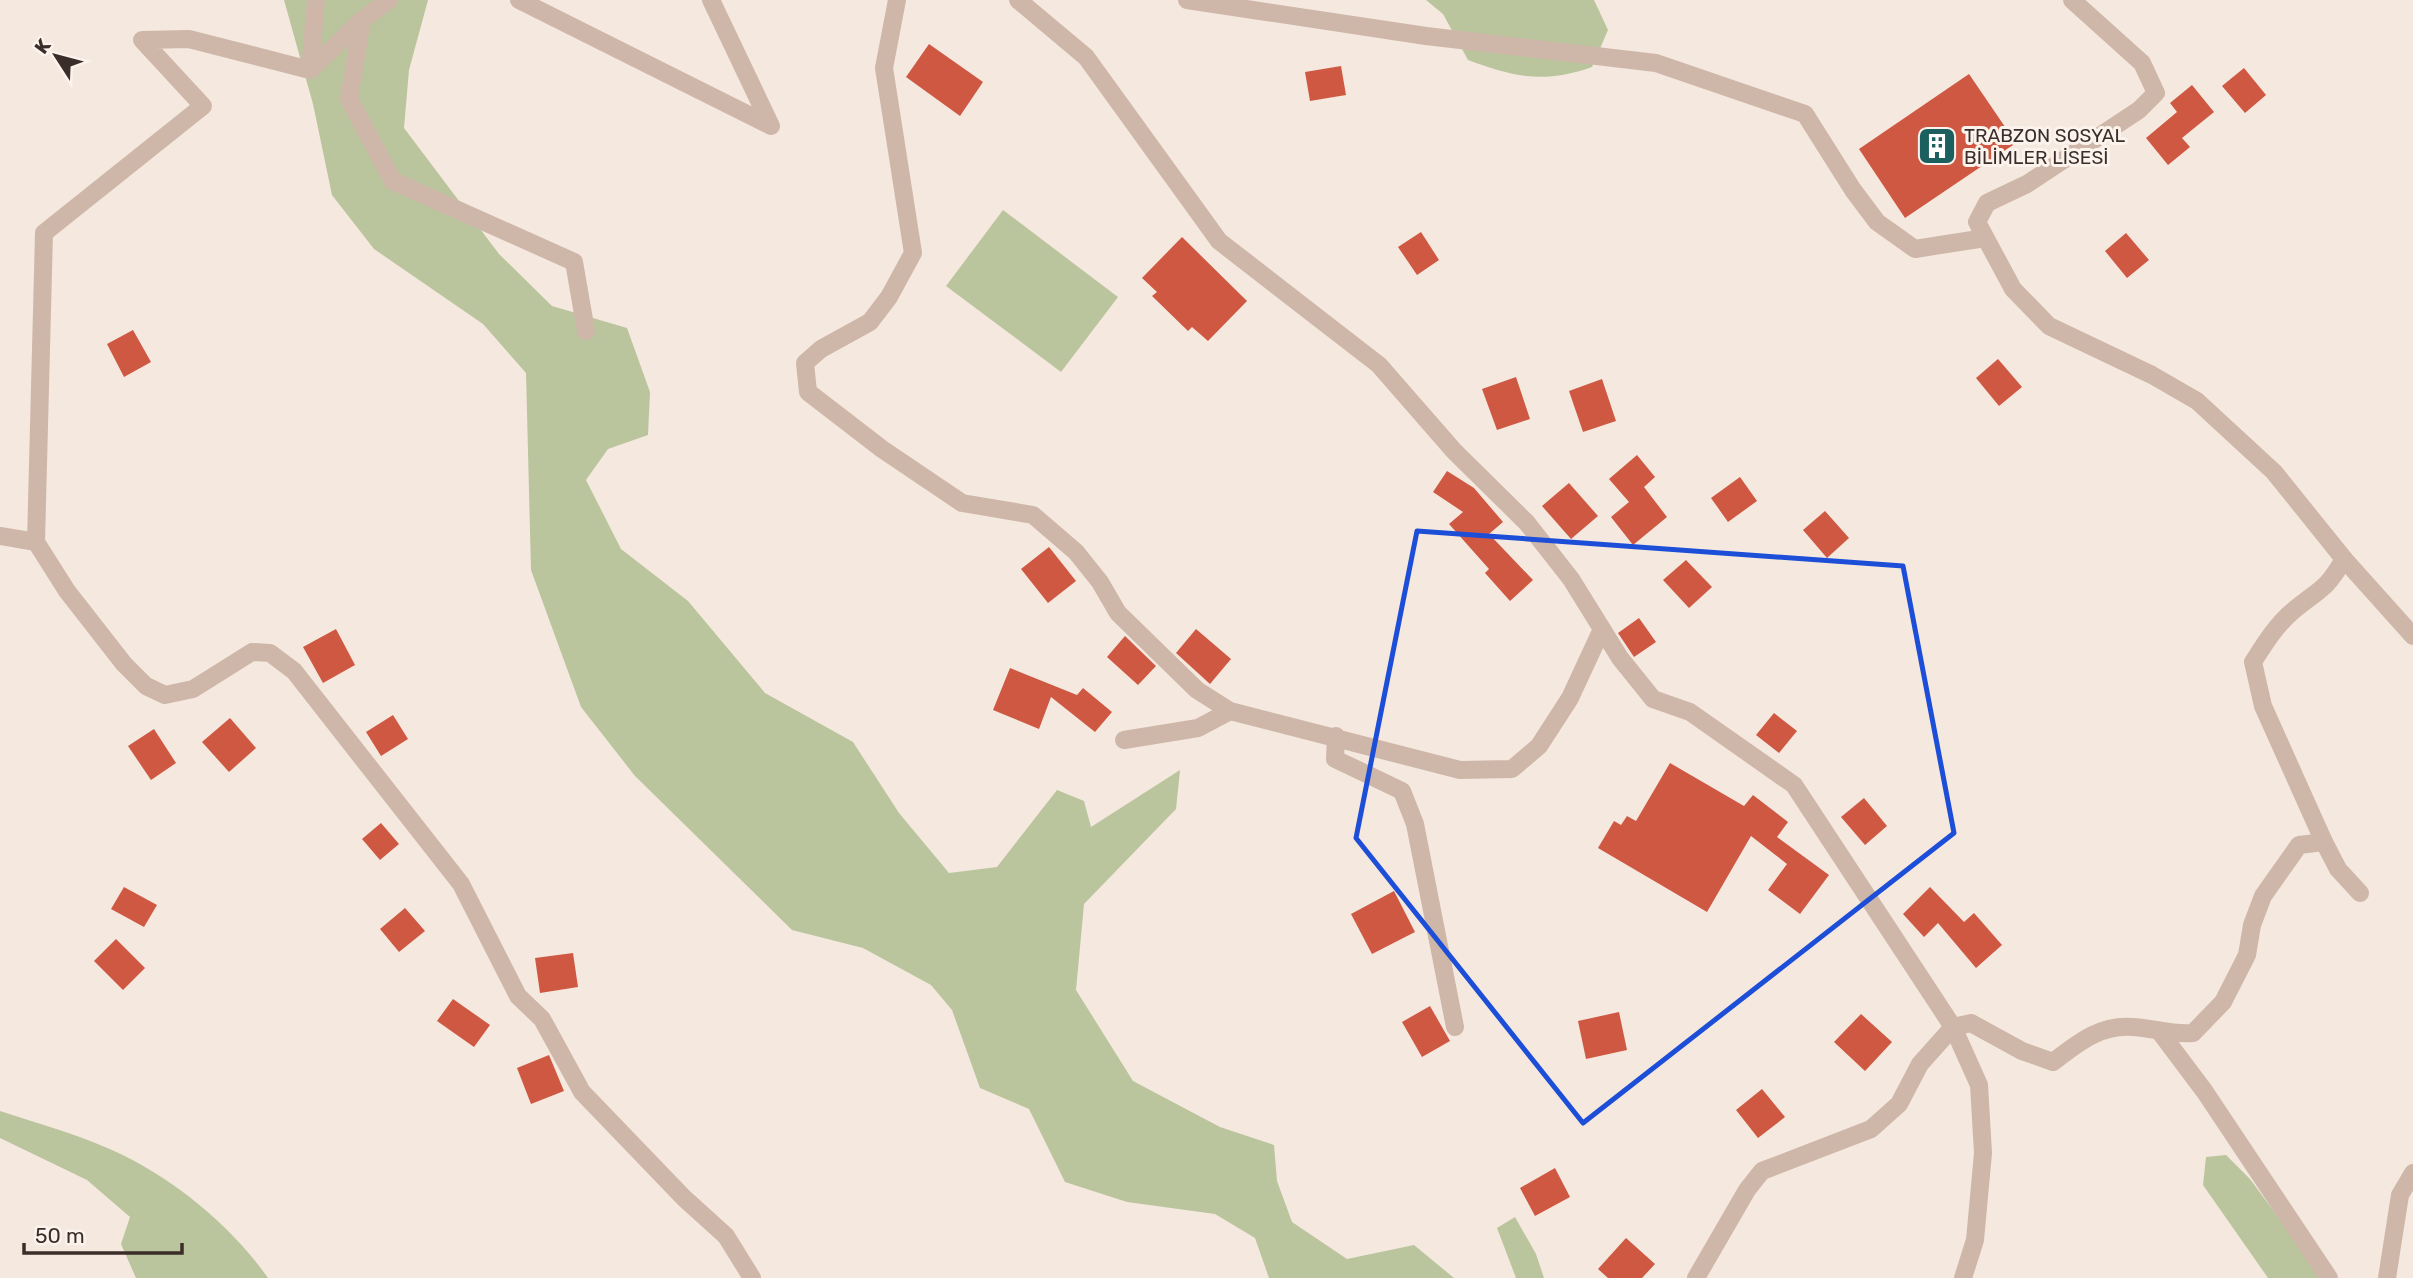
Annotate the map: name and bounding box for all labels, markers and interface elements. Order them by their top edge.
north arrow [21,21,91,91]
text: K [30,34,56,58]
place label: TRABZON SOSYAL BİLİMLER LİSESİ [1964,124,2126,169]
building icon: TRABZON SOSYAL BİLİMLER LİSESİ [1916,125,1958,167]
scale bar [24,1212,182,1256]
text: 50 m [35,1223,85,1248]

